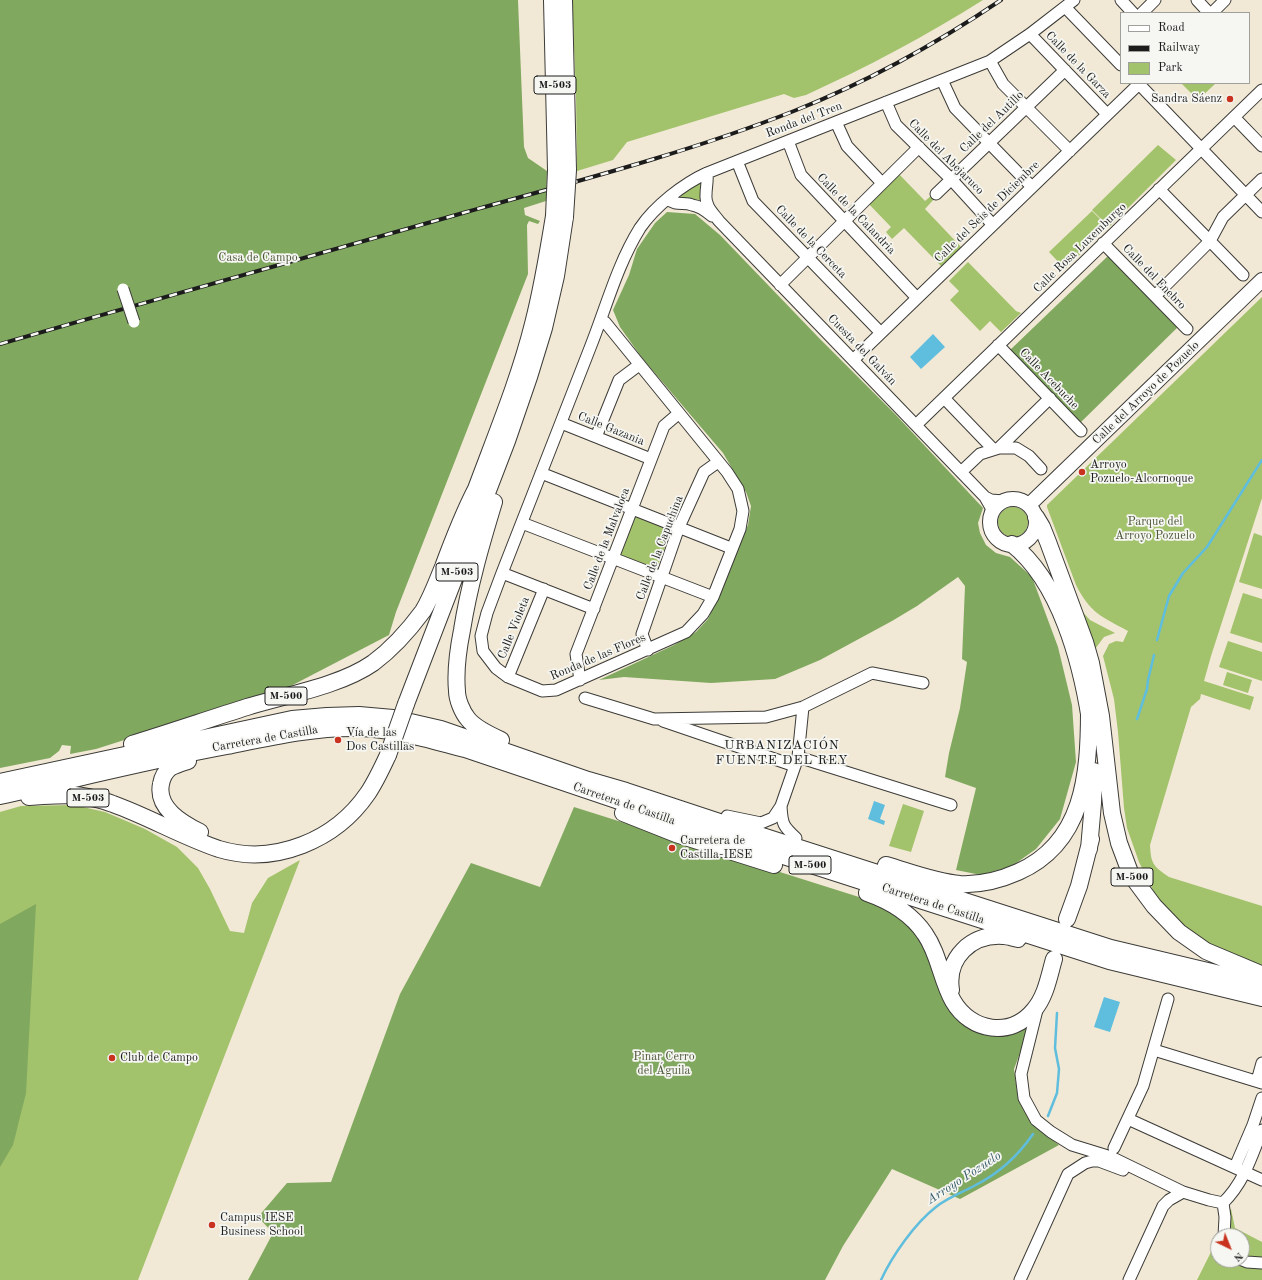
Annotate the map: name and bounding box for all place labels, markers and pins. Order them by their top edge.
place label: Sandra Sáenz [1151,92,1222,106]
marker: Sandra Sáenz [1225,94,1235,104]
place label: Arroyo Pozuelo-Alcornoque [1090,458,1193,486]
marker: Arroyo Pozuelo-Alcornoque [1077,467,1087,477]
place label: Vía de las Dos Castillas [346,726,414,754]
marker: Vía de las Dos Castillas [333,735,343,745]
place label: Carretera de Castilla-IESE [680,834,752,862]
marker: Carretera de Castilla-IESE [667,843,677,853]
place label: Club de Campo [120,1051,198,1065]
marker: Club de Campo [107,1053,117,1063]
place label: Campus IESE Business School [220,1211,303,1239]
marker: Campus IESE Business School [207,1220,217,1230]

